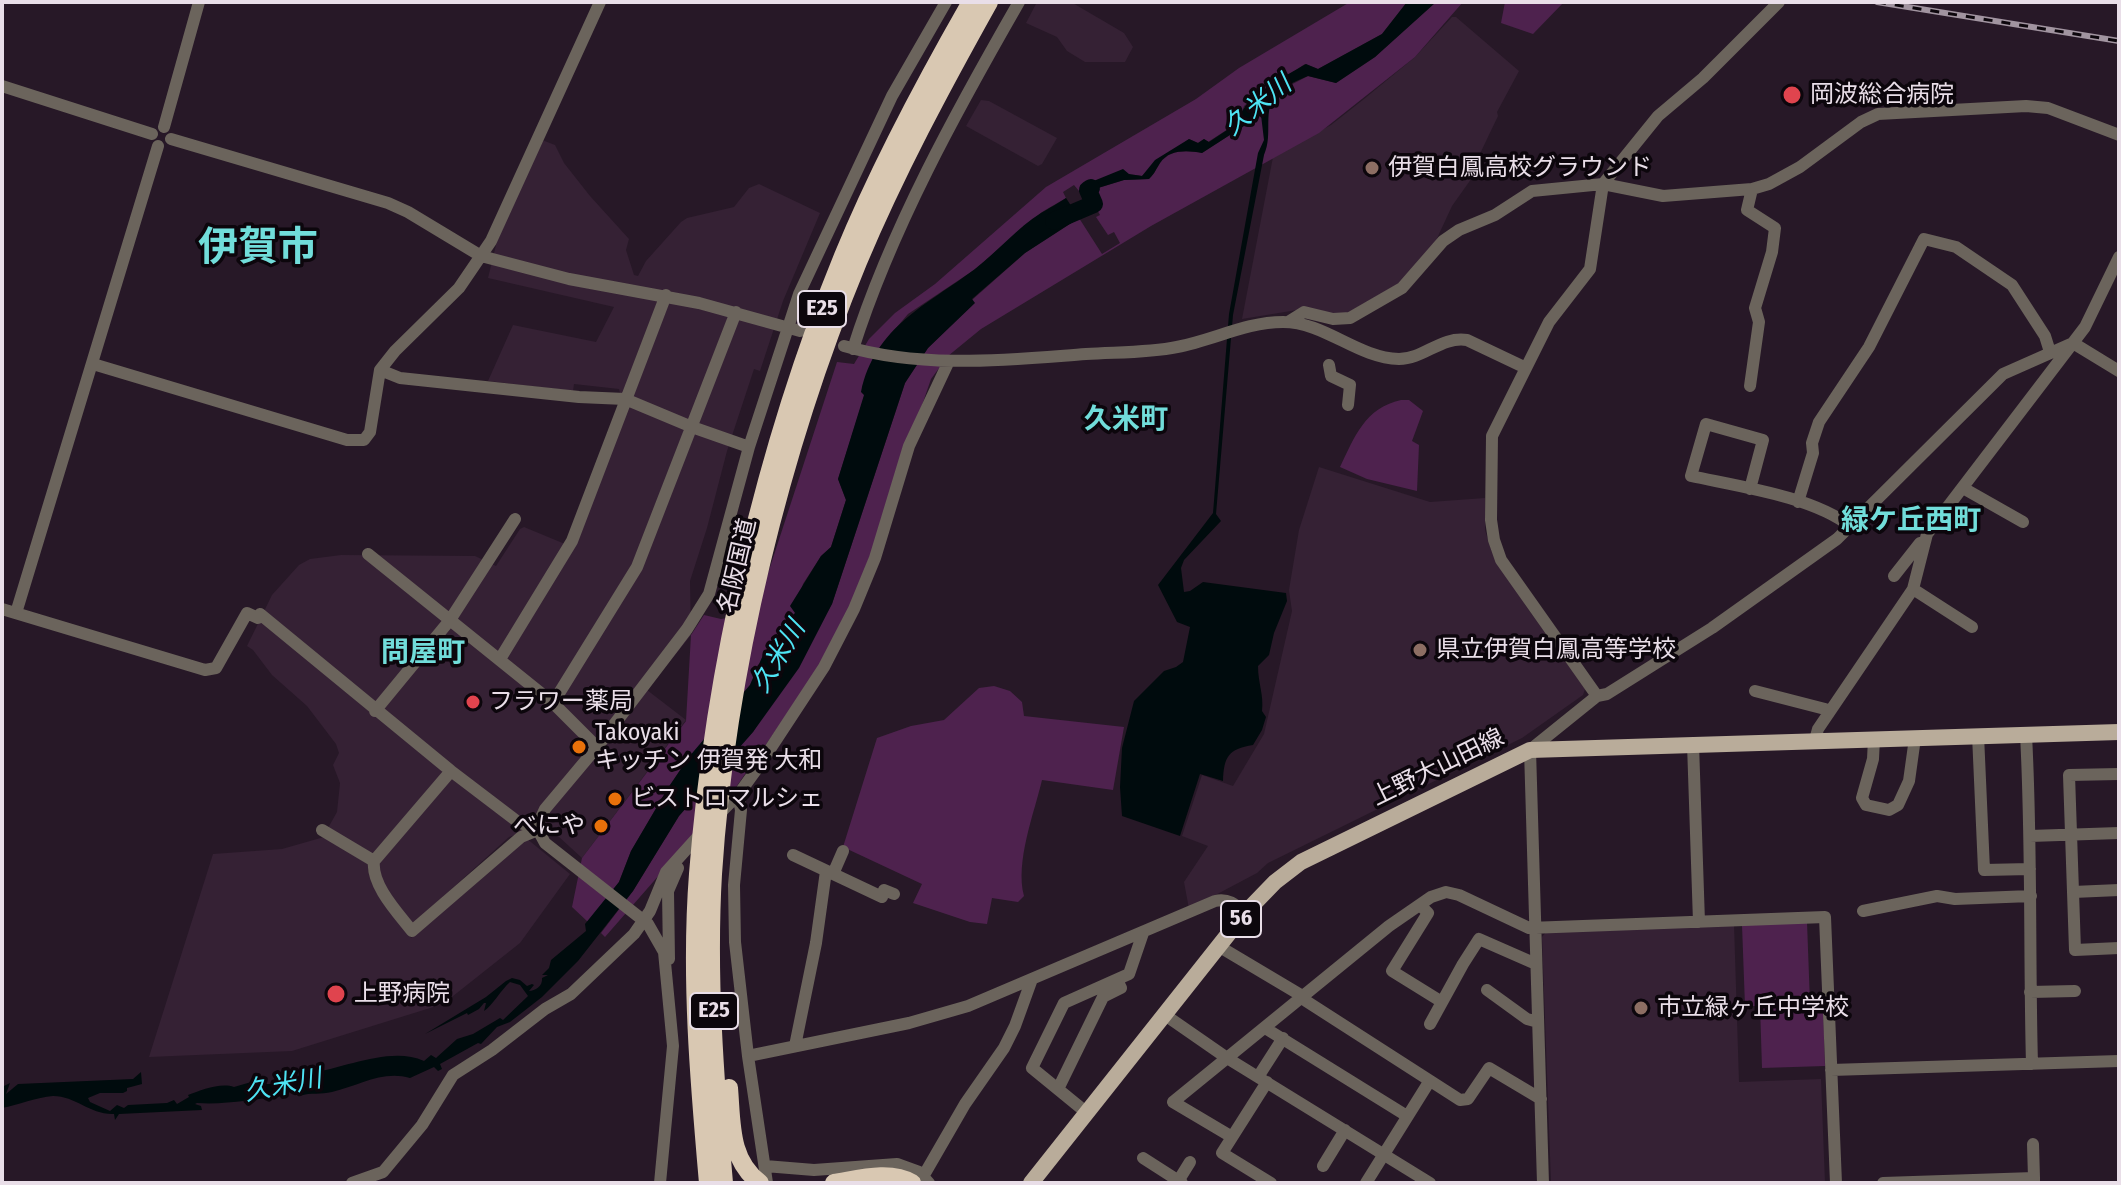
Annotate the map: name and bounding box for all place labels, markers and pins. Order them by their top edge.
place label: 岡波総合病院 [1810,81,1954,109]
marker: 岡波総合病院 [1781,84,1803,106]
place label: 伊賀白鳳高校グラウンド [1388,154,1652,182]
marker: 伊賀白鳳高校グラウンド [1363,159,1381,177]
place label: 県立伊賀白鳳高等学校 [1436,636,1676,664]
marker: 県立伊賀白鳳高等学校 [1411,641,1429,659]
place label: フラワー薬局 [489,688,633,716]
marker: フラワー薬局 [464,693,482,711]
place label: Takoyaki キッチン 伊賀発 大和 [595,719,822,775]
marker: Takoyaki キッチン 伊賀発 大和 [570,738,588,756]
place label: ビストロマルシェ [631,785,823,813]
marker: ビストロマルシェ [606,790,624,808]
place label: べにや [513,812,585,840]
marker: べにや [592,817,610,835]
place label: 上野病院 [354,980,450,1008]
marker: 上野病院 [325,983,347,1005]
place label: 市立緑ヶ丘中学校 [1657,994,1849,1022]
marker: 市立緑ヶ丘中学校 [1632,999,1650,1017]

